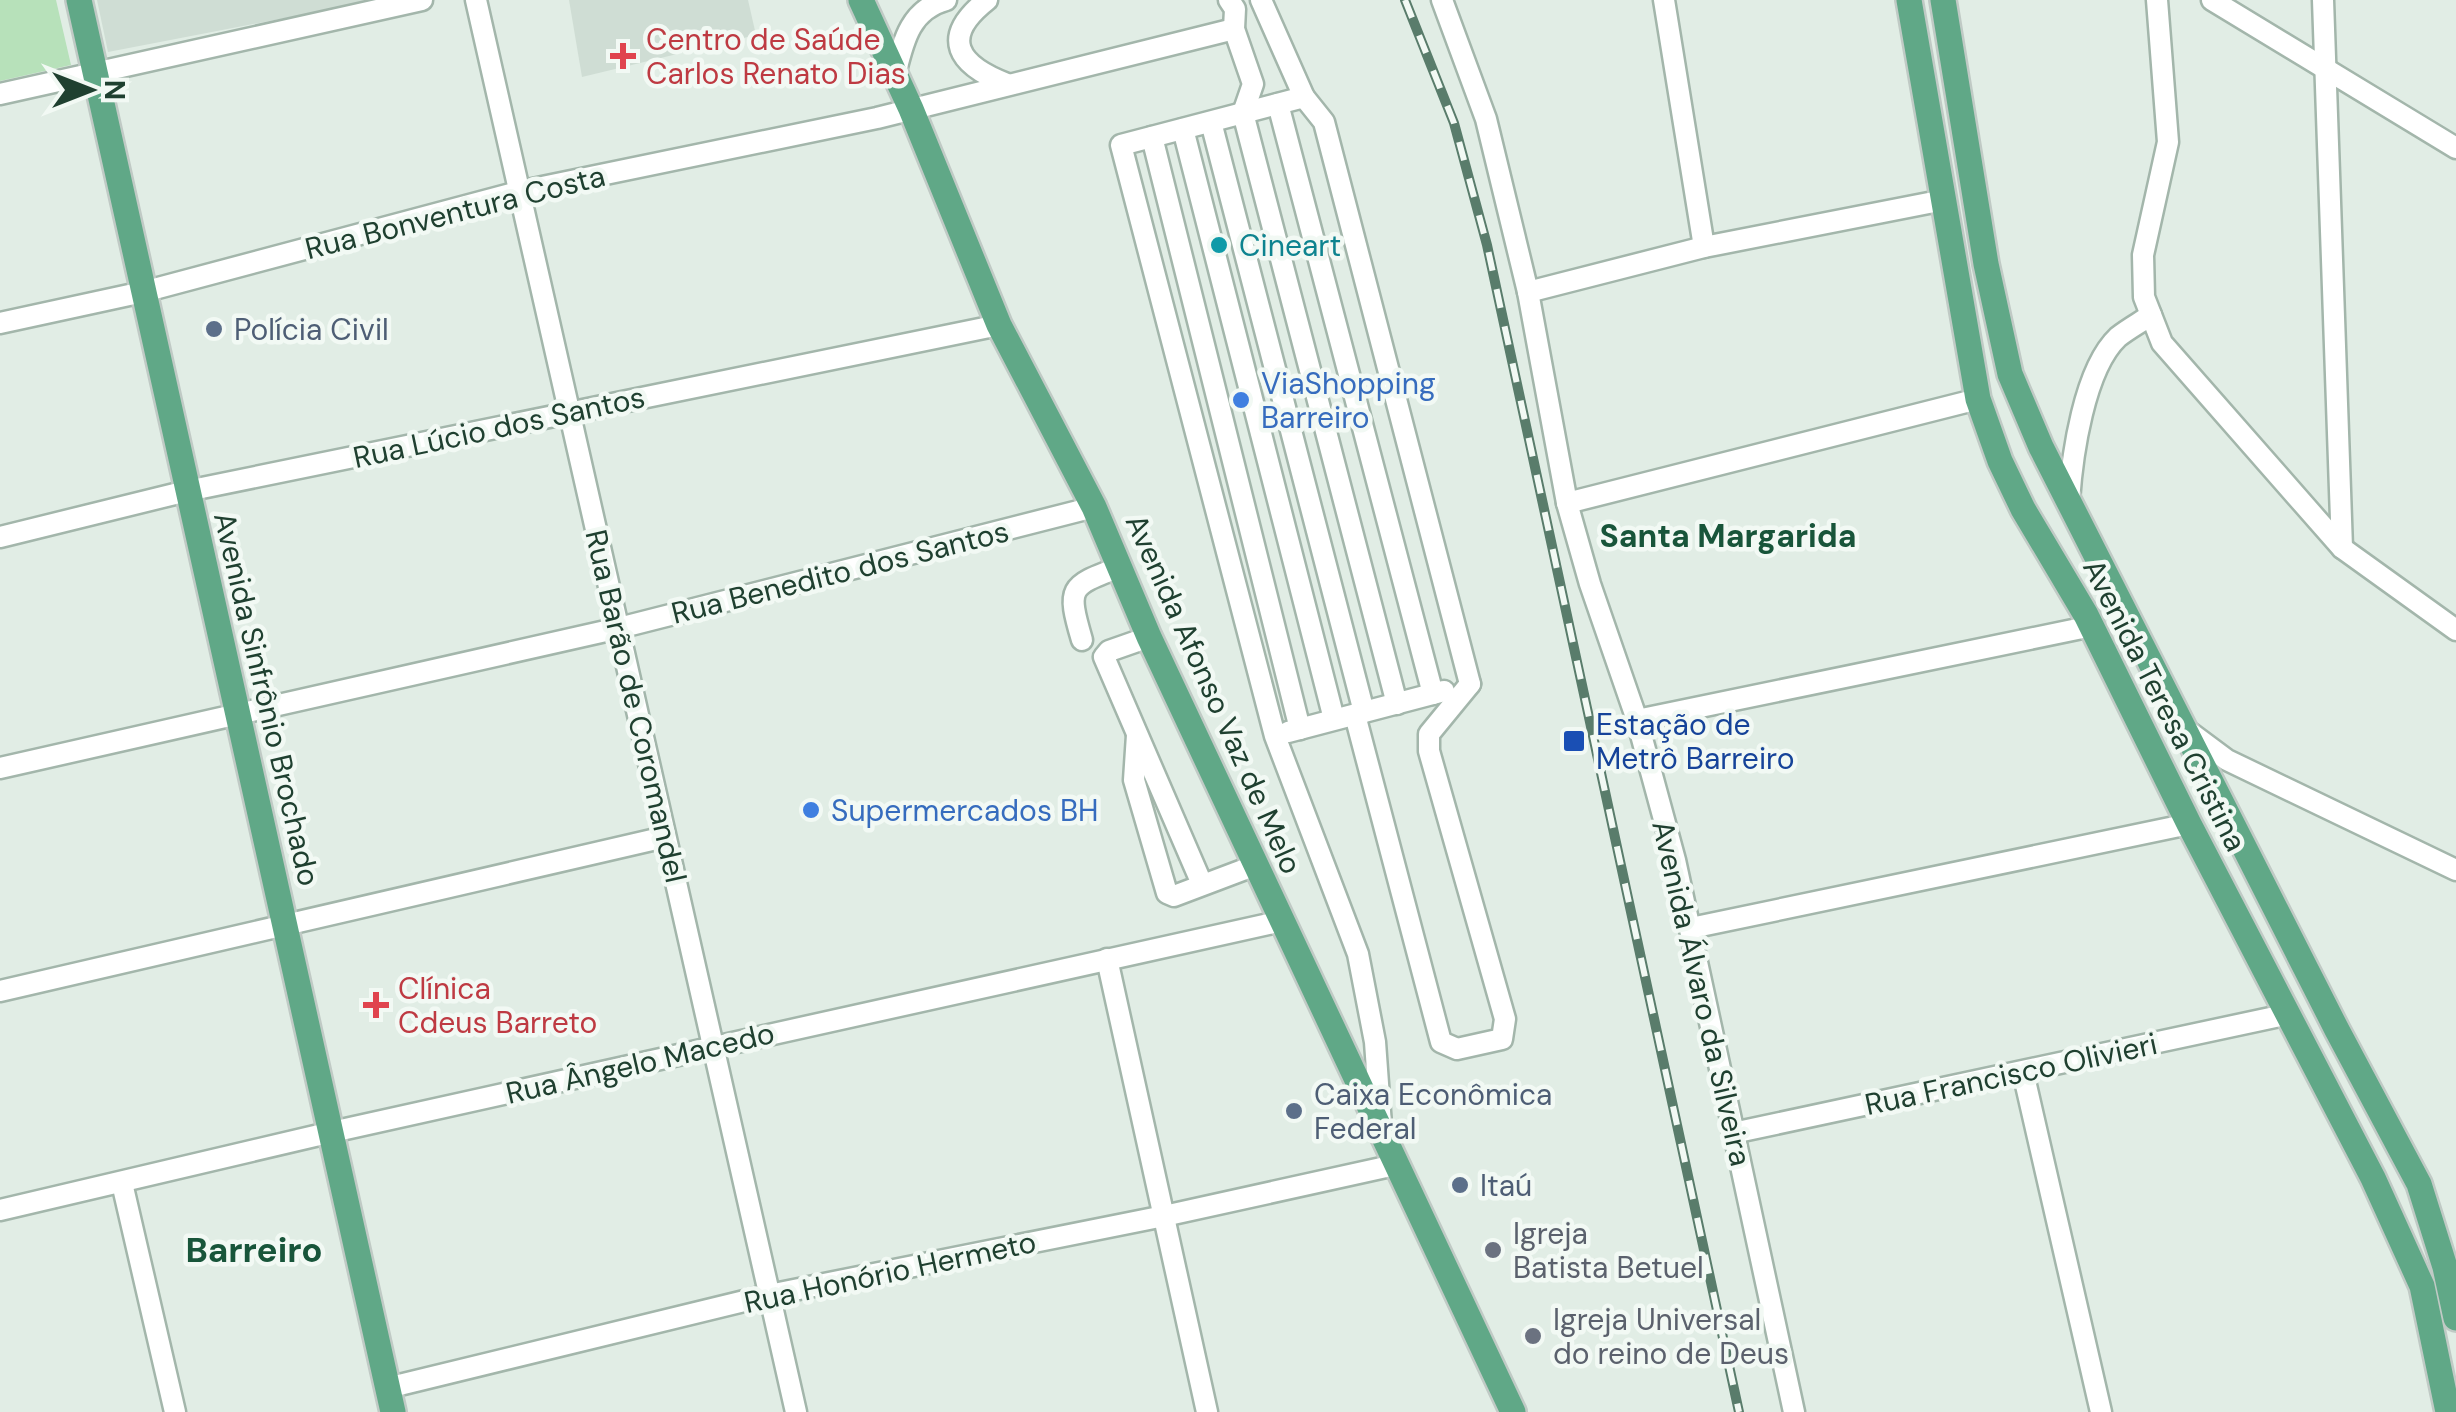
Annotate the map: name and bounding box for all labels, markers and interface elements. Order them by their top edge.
place label: Centro de Saúde Carlos Renato Dias [646,20,906,93]
north arrow [40,40,140,140]
marker: Centro de Saúde Carlos Renato Dias [610,43,636,69]
text: N [96,80,133,100]
street label: Rua Bonventura Costa [301,156,609,268]
place label: Cineart [1239,226,1341,265]
marker: Cineart [1208,234,1230,256]
place label: Polícia Civil [234,310,389,349]
marker: Polícia Civil [203,318,225,340]
place label: ViaShopping Barreiro [1261,364,1436,437]
street label: Rua Lúcio dos Santos [350,377,648,477]
marker: ViaShopping Barreiro [1230,389,1252,411]
street label: Avenida Sinfrônio Brochado [205,508,329,890]
street label: Avenida Afonso Vaz de Melo [1117,508,1311,880]
street label: Rua Benedito dos Santos [667,511,1013,633]
district label: Santa Margarida [1599,515,1857,557]
street label: Rua Barão de Coromandel [576,526,696,886]
street label: Avenida Teresa Cristina [2074,552,2256,858]
place label: Estação de Metrô Barreiro [1596,705,1794,778]
marker: Estação de Metrô Barreiro [1561,728,1587,754]
place label: Supermercados BH [831,791,1098,830]
marker: Supermercados BH [800,799,822,821]
street label: Avenida Álvaro da Silveira [1643,816,1761,1170]
place label: Clínica Cdeus Barreto [398,969,597,1042]
marker: Clínica Cdeus Barreto [363,992,389,1018]
street label: Rua Ângelo Macedo [502,1013,778,1113]
street label: Rua Francisco Olivieri [1861,1024,2161,1124]
place label: Caixa Econômica Federal [1314,1075,1552,1148]
marker: Caixa Econômica Federal [1283,1100,1305,1122]
place label: Itaú [1480,1166,1532,1205]
marker: Itaú [1449,1174,1471,1196]
place label: Igreja Batista Betuel [1513,1214,1704,1287]
street label: Rua Honório Hermeto [740,1222,1040,1322]
district label: Barreiro [185,1227,323,1273]
marker: Igreja Batista Betuel [1482,1239,1504,1261]
place label: Igreja Universal do reino de Deus [1553,1300,1789,1373]
marker: Igreja Universal do reino de Deus [1522,1325,1544,1347]

